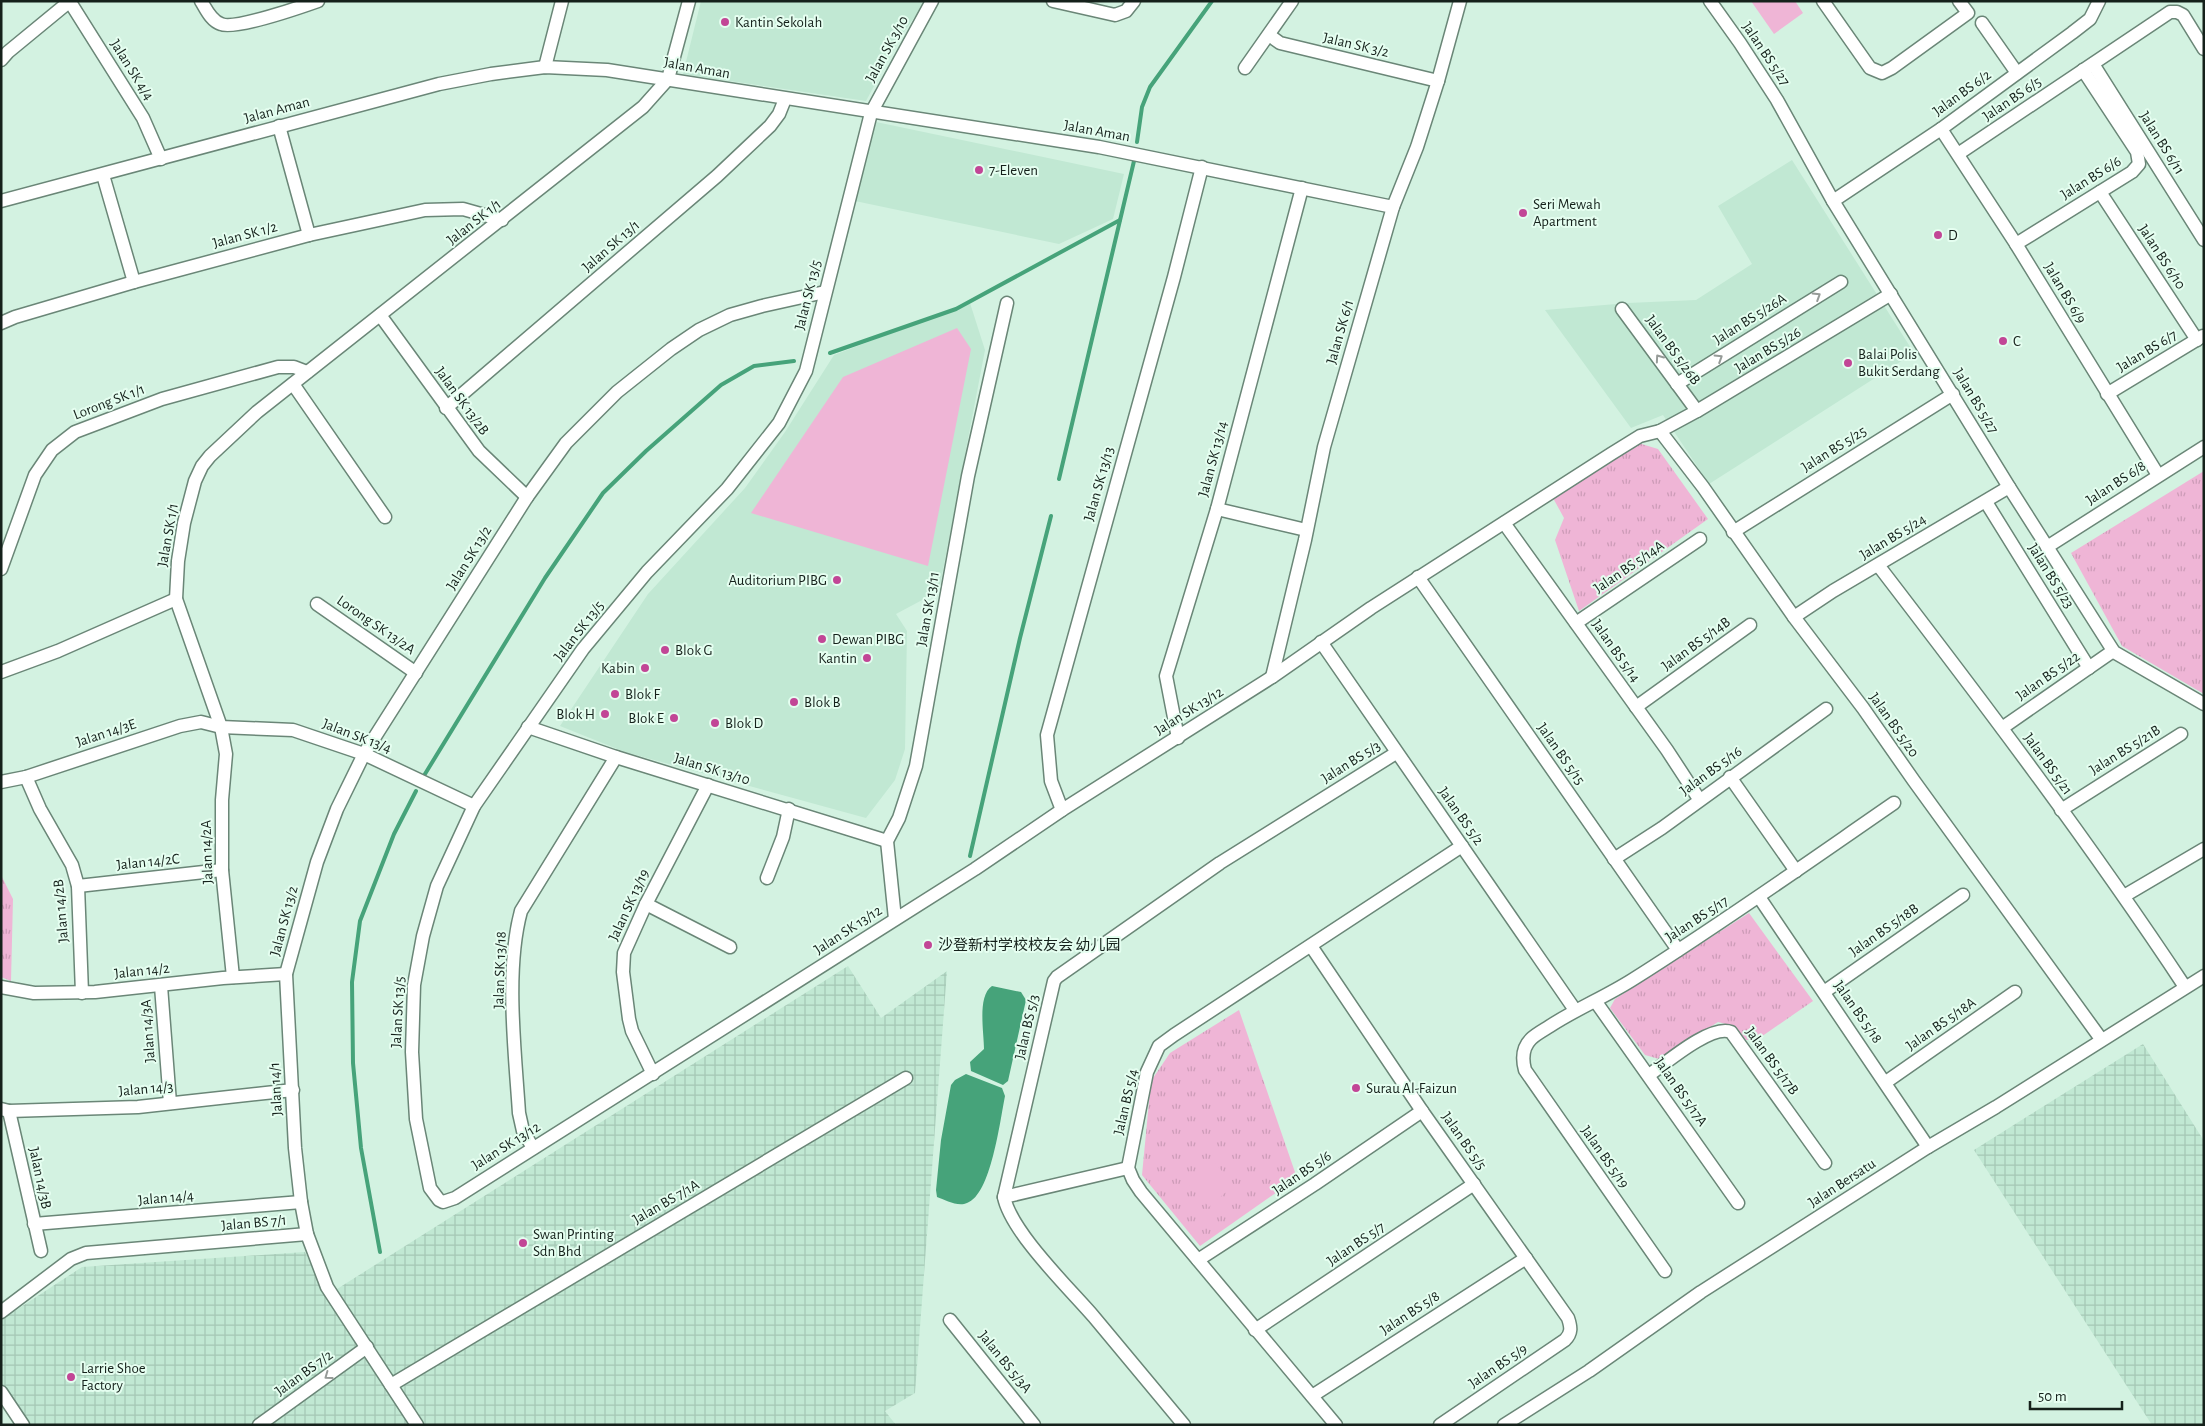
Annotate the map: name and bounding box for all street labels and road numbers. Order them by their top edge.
street label: Jalan SK 3/10 [863,13,911,85]
street label: Jalan BS 5/27 [1739,19,1793,89]
street label: Jalan SK 3/2 [1322,30,1391,60]
street label: Jalan SK 4/4 [107,37,157,103]
street label: Jalan Aman [663,55,731,81]
street label: Jalan BS 6/2 [1930,67,1994,119]
street label: Jalan BS 6/5 [1980,74,2044,124]
street label: Jalan Aman [243,94,311,126]
street label: Jalan BS 6/11 [2137,109,2187,177]
street label: Jalan Aman [1063,118,1131,144]
street label: Jalan BS 6/6 [2058,154,2124,202]
street label: Jalan SK 1/1 [444,196,504,248]
street label: Jalan SK 13/1 [579,217,643,275]
street label: Jalan SK 1/2 [211,219,279,251]
street label: Jalan BS 6/10 [2136,222,2188,292]
street label: Jalan SK 13/5 [792,258,824,332]
street label: Jalan BS 6/9 [2041,260,2089,326]
street label: Jalan BS 5/26A [1710,289,1790,349]
street label: Jalan SK 6/1 [1324,298,1356,366]
street label: Jalan BS 5/26B [1643,312,1703,388]
street label: Jalan BS 5/26 [1732,323,1804,377]
street label: Jalan BS 6/7 [2114,327,2180,375]
street label: Jalan SK 13/2B [432,364,492,438]
street label: Jalan BS 5/27 [1951,366,2001,436]
street label: Lorong SK 1/1 [71,382,147,422]
street label: Jalan SK 13/14 [1196,420,1230,498]
street label: Jalan BS 5/25 [1799,423,1869,475]
street label: Jalan SK 13/13 [1081,445,1117,523]
street label: Jalan BS 6/8 [2083,458,2149,508]
street label: Jalan SK 1/1 [155,502,181,568]
street label: Jalan BS 5/24 [1857,511,1929,563]
street label: Jalan SK 13/2 [444,523,495,593]
street label: Jalan BS 5/14A [1591,538,1667,596]
street label: Jalan BS 5/23 [2025,541,2077,611]
street label: Jalan SK 13/11 [914,570,942,648]
street label: Lorong SK 13/2A [334,593,418,658]
street label: Jalan SK 13/5 [551,598,607,664]
street label: Jalan BS 5/14B [1659,614,1733,674]
street label: Jalan BS 5/14 [1589,617,1643,685]
street label: Jalan BS 5/22 [2013,649,2083,703]
street label: Jalan SK 13/12 [1152,684,1226,738]
street label: Jalan BS 5/20 [1866,690,1922,760]
street label: Jalan 14/3E [74,716,138,750]
street label: Jalan SK 13/4 [320,716,394,756]
street label: Jalan BS 5/15 [1534,720,1588,788]
street label: Jalan BS 5/21B [2087,722,2163,778]
street label: Jalan BS 5/21 [2021,730,2075,798]
street label: Jalan BS 5/3 [1319,738,1383,786]
street label: Jalan BS 5/16 [1677,744,1745,798]
street label: Jalan SK 13/10 [672,750,752,788]
street label: Jalan BS 5/2 [1436,784,1486,848]
street label: Jalan 14/2A [198,819,216,884]
street label: Jalan 14/2C [116,851,180,873]
street label: Jalan SK 13/19 [606,867,652,943]
street label: Jalan 14/2B [51,879,71,943]
street label: Jalan SK 13/2 [267,884,301,958]
street label: Jalan BS 5/17 [1663,893,1731,945]
street label: Jalan BS 5/18B [1847,901,1921,959]
street label: Jalan SK 13/12 [811,903,885,957]
street label: Jalan SK 13/18 [491,931,509,1009]
street label: Jalan 14/2 [114,961,171,981]
street label: Jalan SK 13/5 [389,976,407,1048]
street label: Jalan BS 5/18 [1831,978,1885,1046]
street label: Jalan BS 5/3 [1012,993,1042,1061]
street label: Jalan BS 5/18A [1903,994,1979,1053]
street label: Jalan 14/3A [138,998,158,1063]
street label: Jalan BS 5/17B [1743,1024,1801,1098]
street label: Jalan BS 5/17A [1652,1055,1710,1129]
street label: Jalan 14/1 [267,1062,285,1116]
street label: Jalan BS 5/4 [1111,1067,1141,1137]
street label: Jalan 14/3 [118,1079,174,1099]
street label: Jalan BS 5/5 [1439,1109,1489,1173]
street label: Jalan SK 13/12 [469,1119,543,1173]
street label: Jalan BS 5/19 [1578,1123,1632,1191]
street label: Jalan 14/3B [26,1146,54,1210]
street label: Jalan BS 5/6 [1270,1148,1334,1198]
street label: Jalan Bersatu [1806,1156,1878,1210]
street label: Jalan BS 7/1A [630,1177,702,1227]
street label: Jalan 14/4 [138,1188,194,1208]
street label: Jalan BS 7/1 [221,1213,287,1233]
street label: Jalan BS 5/7 [1324,1219,1388,1269]
street label: Jalan BS 5/8 [1378,1288,1442,1338]
street label: Jalan BS 5/3A [976,1328,1035,1396]
street label: Jalan BS 5/9 [1466,1341,1530,1391]
street label: Jalan BS 7/2 [272,1347,336,1399]

